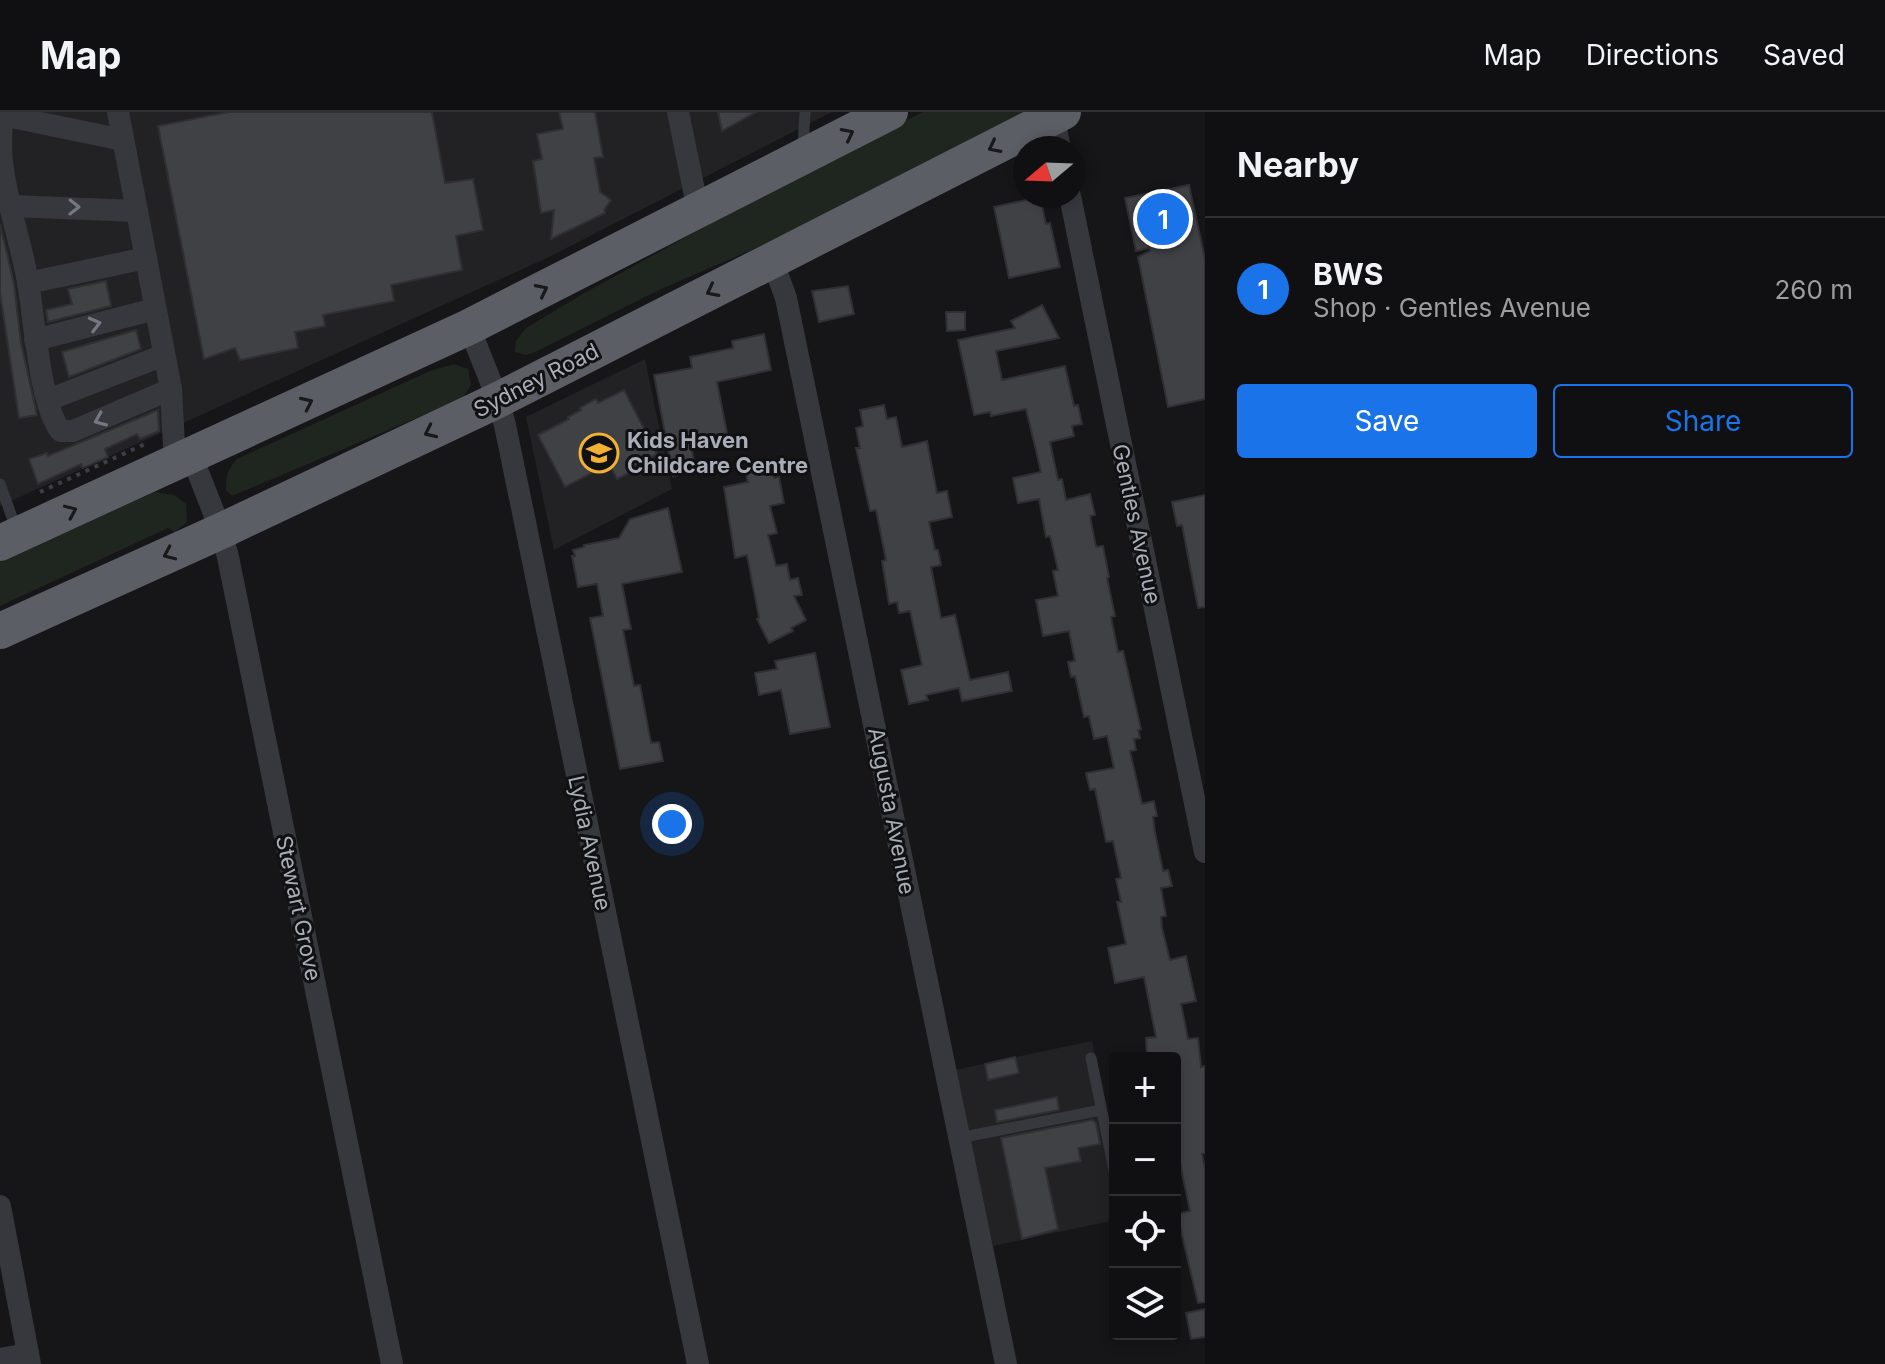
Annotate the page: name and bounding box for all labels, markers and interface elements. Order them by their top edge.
text: Map [40,32,121,78]
text: Map [1483,38,1542,72]
text: Directions [1586,38,1719,72]
text: Saved [1763,38,1845,72]
one-way arrow [839,128,854,143]
north arrow [1013,136,1085,208]
one-way arrow [987,138,1002,153]
text: Nearby [1237,144,1359,185]
pin: 1 [1137,189,1189,249]
one-way arrow [68,199,81,216]
text: BWS [1313,256,1383,292]
text: 1 [1257,274,1269,305]
text: 260 m [1775,274,1853,305]
one-way arrow [706,281,721,297]
one-way arrow [533,284,548,300]
text: Shop · Gentles Avenue [1313,292,1591,323]
one-way arrow [88,316,102,333]
street label: Sydney Road [469,337,603,423]
button: Save [1237,384,1537,458]
button: Share [1553,384,1853,458]
one-way arrow [299,397,314,413]
one-way arrow [93,410,108,426]
one-way arrow [423,422,438,438]
place label: Kids Haven Childcare Centre [627,427,808,478]
school or university icon: Kids Haven Childcare Centre [578,432,620,474]
street label: Gentles Avenue [1107,442,1167,606]
one-way arrow [63,505,77,521]
one-way arrow [163,545,177,561]
street label: Augusta Avenue [863,725,921,897]
street label: Lydia Avenue [563,773,617,913]
your location [652,804,692,844]
street label: Stewart Grove [271,833,327,983]
map controls [1109,1052,1181,1340]
button: + [1109,1052,1181,1124]
button: − [1109,1124,1181,1196]
button: locate [1109,1196,1181,1268]
button: layers [1109,1268,1181,1340]

